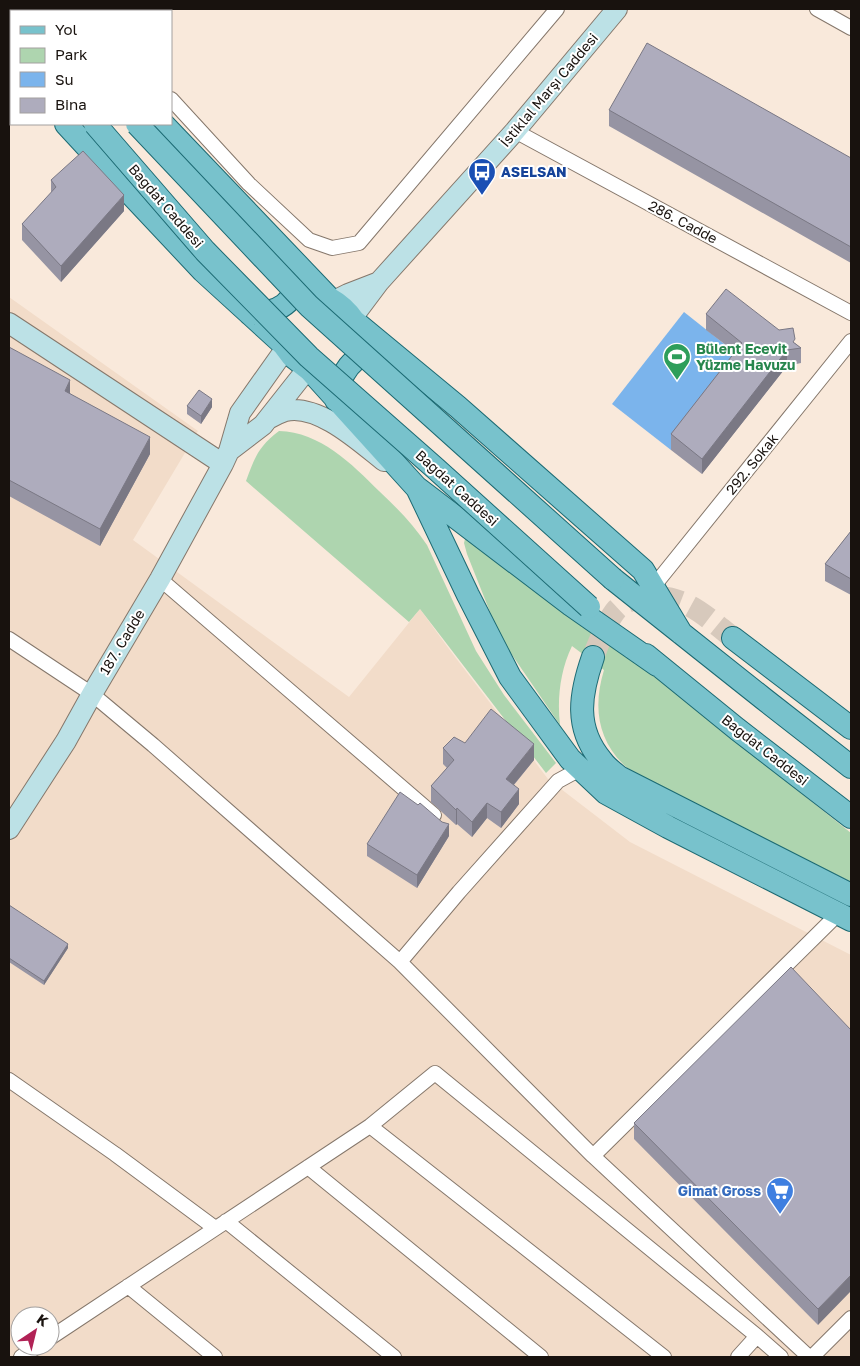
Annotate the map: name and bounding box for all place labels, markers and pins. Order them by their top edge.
bus stop icon: ASELSAN [467,157,497,196]
place label: ASELSAN [501,163,567,180]
place label: Bülent Ecevit Yüzme Havuzu [696,340,795,373]
sports icon: Bülent Ecevit Yüzme Havuzu [662,342,692,381]
supermarket icon: Gimat Gross [765,1176,795,1215]
place label: Gimat Gross [678,1182,761,1199]

